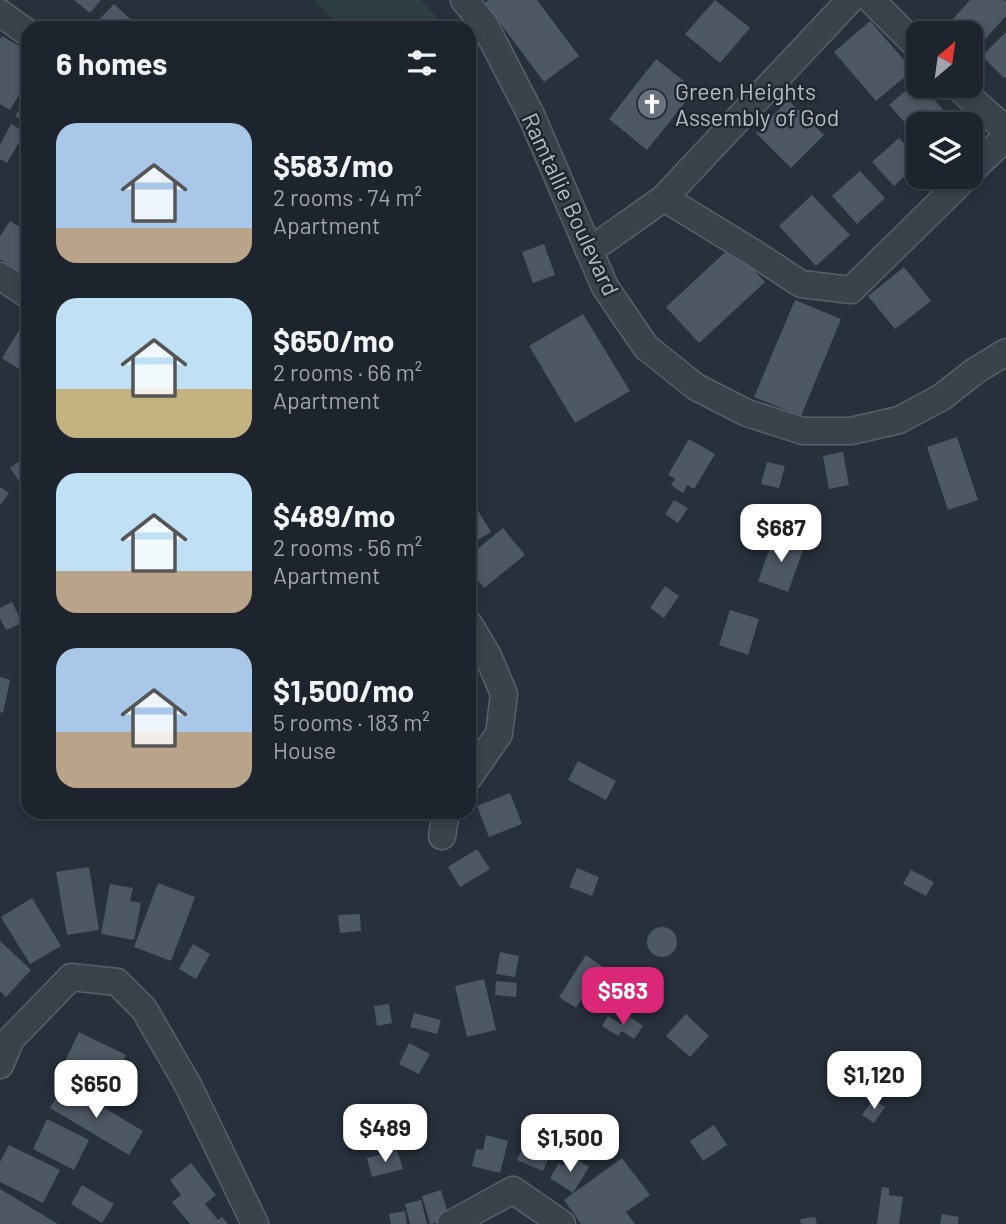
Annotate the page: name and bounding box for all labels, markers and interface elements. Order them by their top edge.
north arrow [906,21,984,98]
map controls [906,21,983,189]
icon: filters [403,44,441,82]
text: 6 homes [56,45,167,81]
place label: Green Heights Assembly of God [675,77,839,131]
church icon: Green Heights Assembly of God [635,87,669,121]
street label: Ramtallie Boulevard [516,108,626,300]
button: layers [906,112,983,189]
text: $583/mo [273,147,394,183]
icon: home [112,151,196,235]
text: 2 rooms · 74 m² [273,183,422,211]
text: Apartment [273,211,380,239]
text: $650/mo [273,322,395,358]
icon: home [112,326,196,410]
text: 2 rooms · 66 m² [273,358,422,386]
text: Apartment [273,386,380,414]
text: $489/mo [273,497,395,533]
icon: home [112,501,196,585]
pin: $687 [740,504,822,564]
text: $687 [756,513,806,541]
text: 2 rooms · 56 m² [273,533,422,561]
text: Apartment [273,561,380,589]
text: $1,500/mo [273,672,414,708]
icon: home [112,676,196,760]
text: 5 rooms · 183 m² [273,708,430,736]
text: House [273,736,336,764]
pin: $583 [582,968,664,1027]
text: $583 [598,976,648,1004]
pin: $1,120 [817,1052,931,1111]
pin: $650 [55,1060,137,1120]
text: $1,120 [843,1060,905,1088]
text: $650 [70,1069,122,1097]
pin: $489 [344,1104,426,1164]
text: $489 [359,1113,411,1141]
pin: $1,500 [513,1114,627,1174]
text: $1,500 [537,1123,603,1151]

